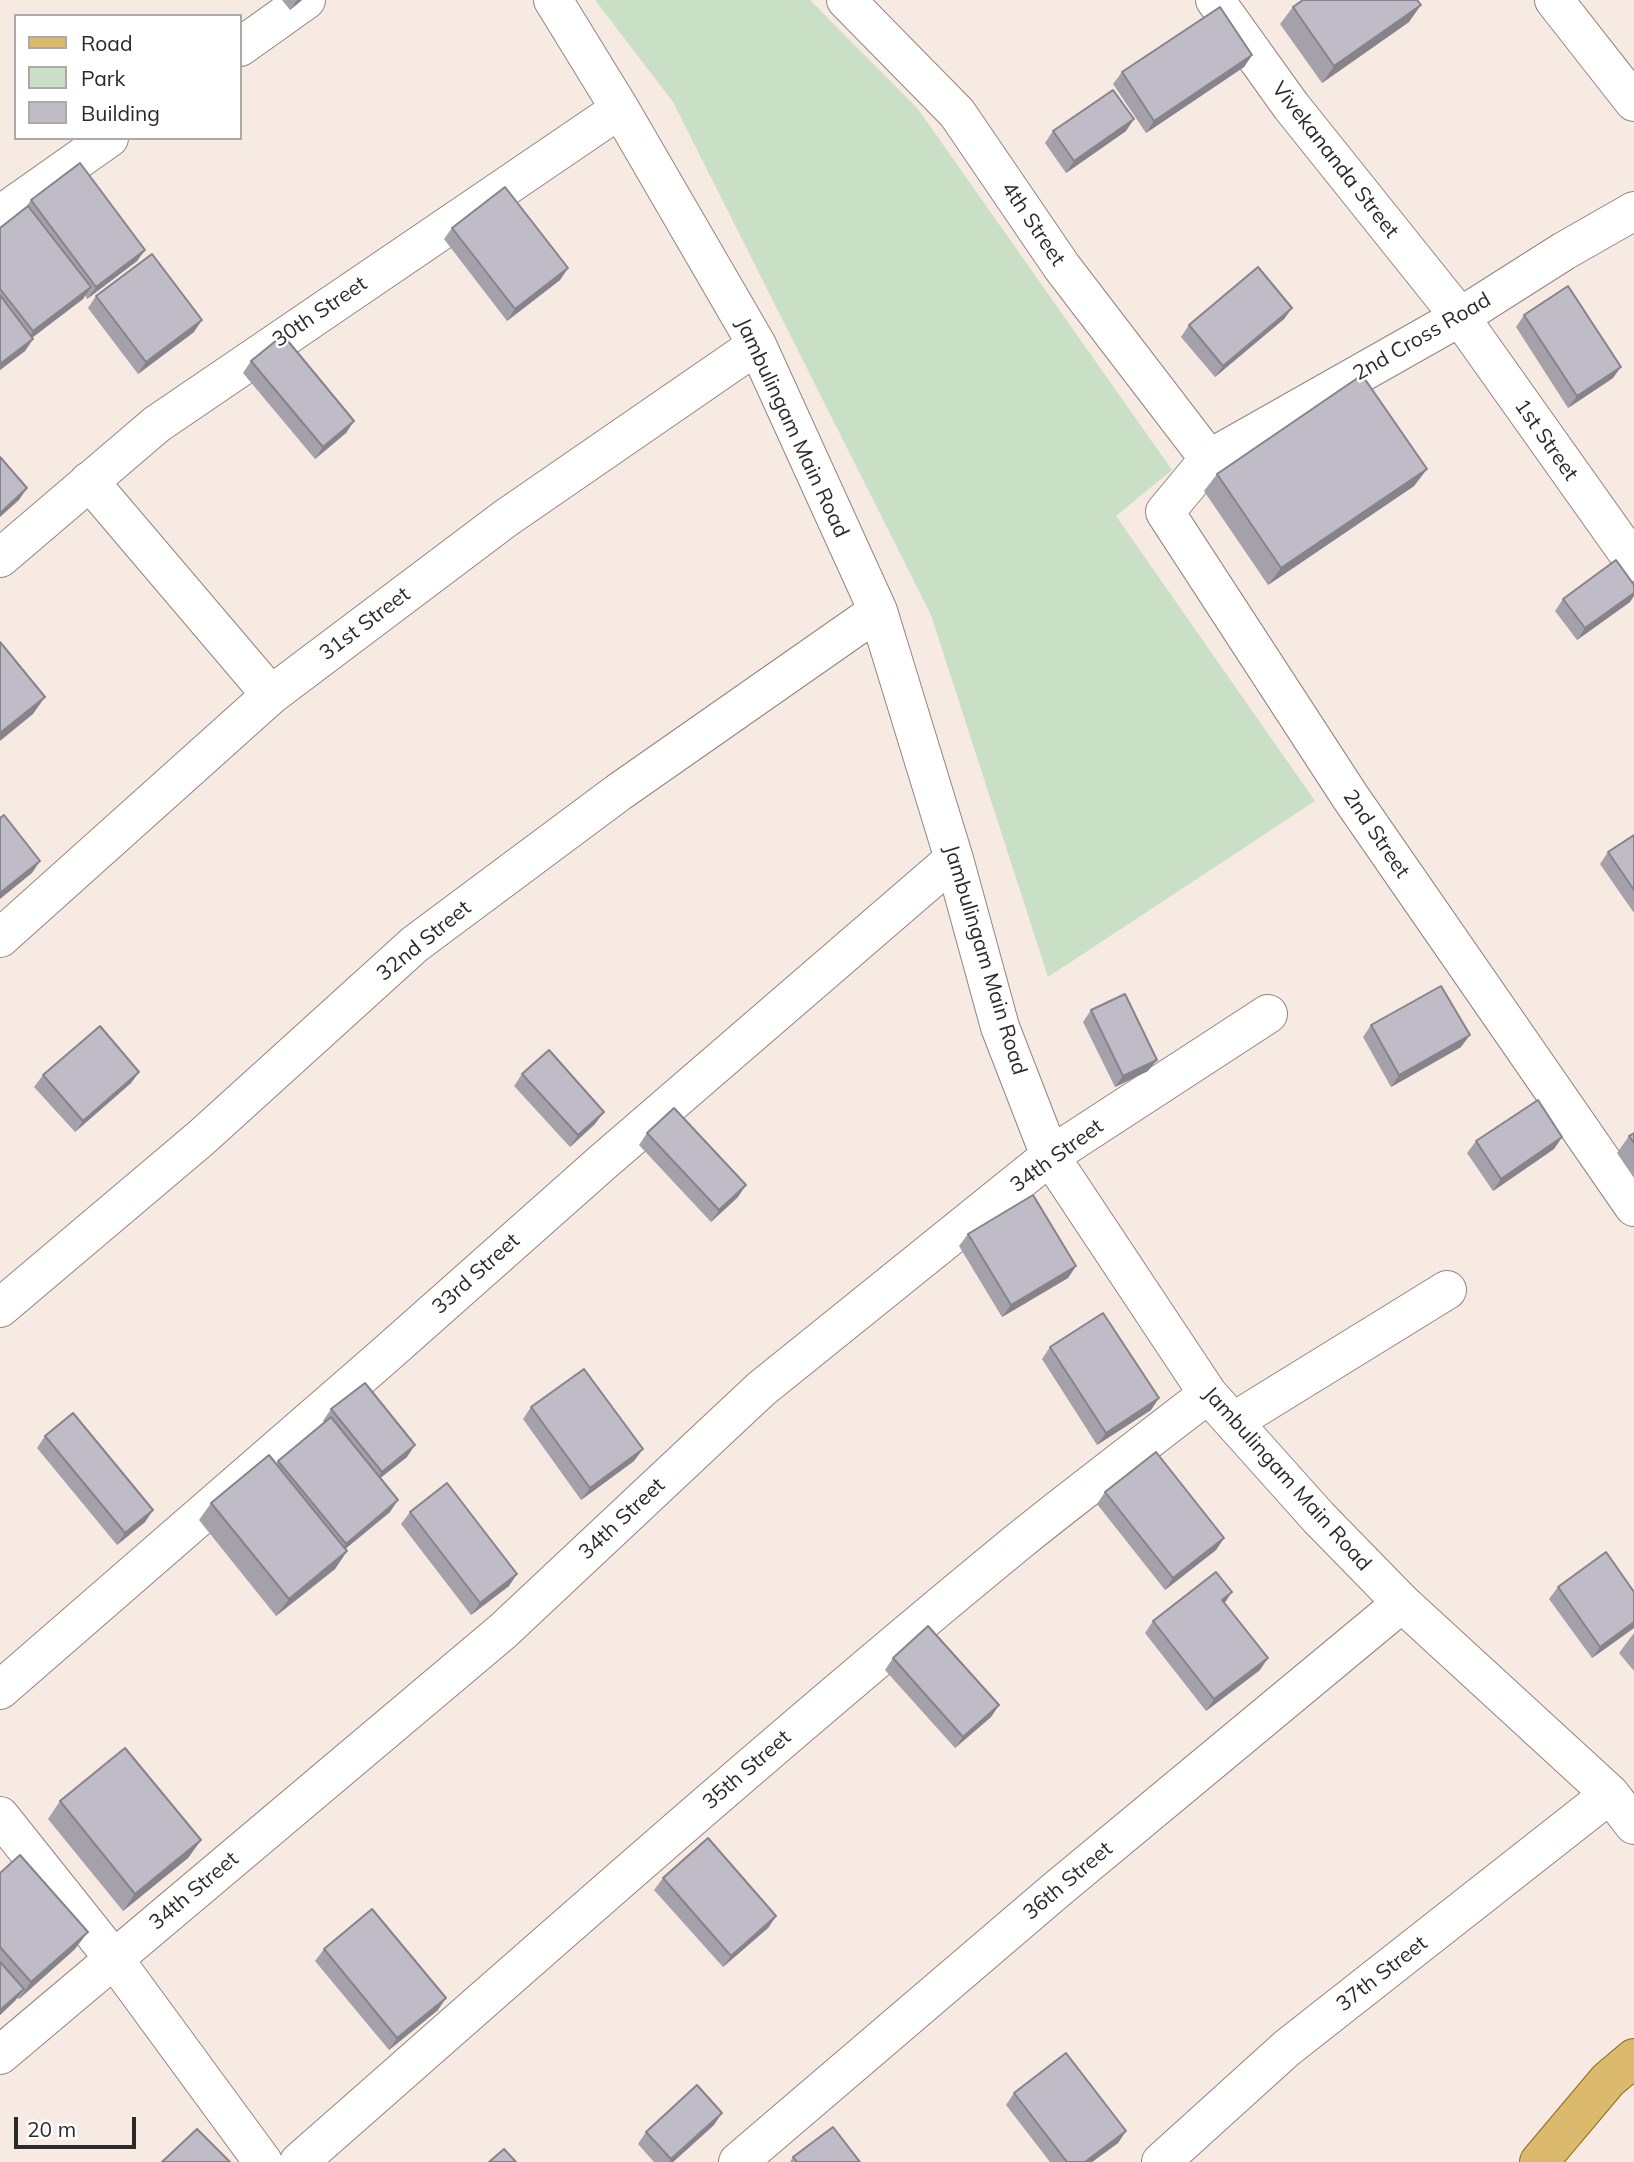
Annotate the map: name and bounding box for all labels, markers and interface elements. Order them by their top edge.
legend [14,14,242,140]
text: Road [81,30,132,56]
text: Park [81,65,125,91]
street label: Vivekananda Street [1266,77,1404,243]
text: Building [81,100,160,126]
street label: 4th Street [996,177,1070,271]
street label: 30th Street [268,271,372,353]
street label: 2nd Cross Road [1349,287,1495,387]
street label: Jambulingam Main Road [730,314,854,542]
street label: 1st Street [1509,394,1583,486]
street label: 31st Street [315,582,415,666]
street label: 2nd Street [1337,785,1415,883]
street label: Jambulingam Main Road [938,842,1032,1078]
street label: 32nd Street [372,895,476,987]
street label: 34th Street [1006,1114,1108,1198]
street label: 33rd Street [427,1228,525,1320]
street label: Jambulingam Main Road [1198,1382,1376,1576]
street label: 34th Street [574,1473,670,1565]
street label: 35th Street [698,1725,796,1815]
street label: 36th Street [1018,1837,1118,1925]
street label: 34th Street [144,1847,244,1935]
street label: 37th Street [1332,1931,1432,2017]
scale bar [18,2102,140,2146]
text: 20 m [27,2116,76,2142]

